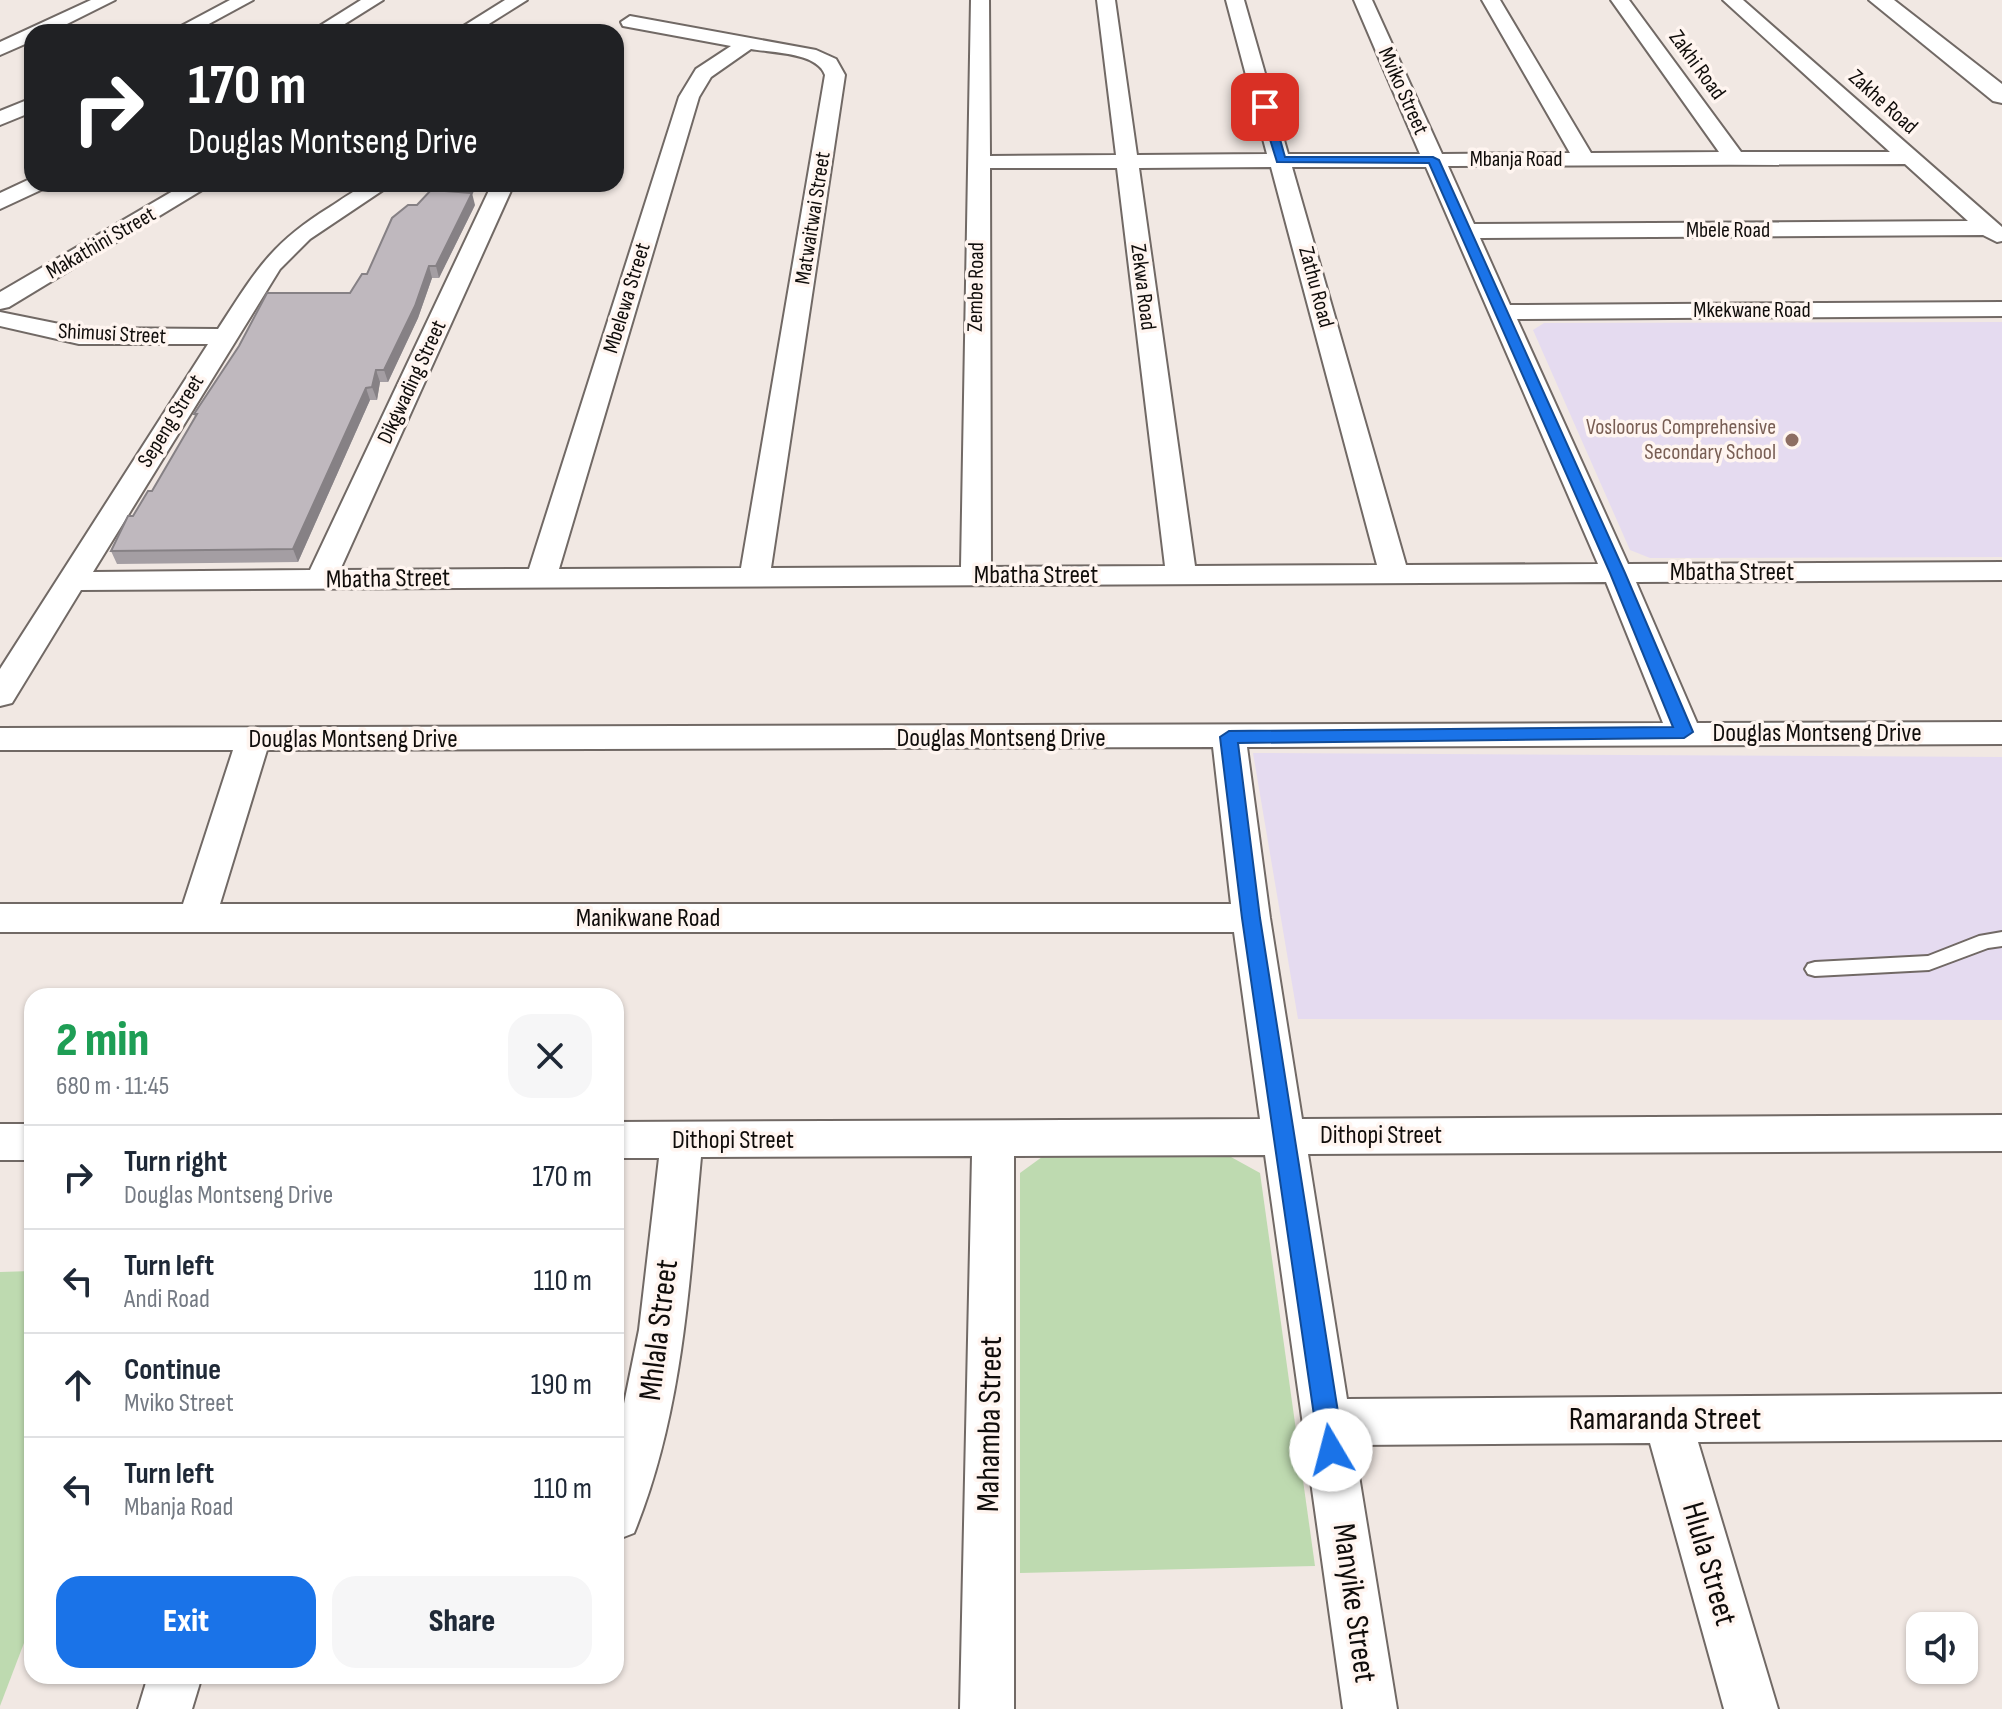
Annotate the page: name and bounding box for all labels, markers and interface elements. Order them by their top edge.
street label: Zakhi Road [1663,25,1731,105]
street label: Mviko Street [1372,43,1434,139]
text: 170 m [188,53,306,120]
icon: right [56,56,160,160]
street label: Zakhe Road [1843,64,1923,140]
pin [1231,73,1299,141]
icon: arrive [1243,85,1287,129]
text: Douglas Montseng Drive [188,121,478,164]
street label: Mbanja Road [1470,146,1562,173]
street label: Matwaitwai Street [789,149,837,286]
street label: Makathini Street [41,201,161,285]
street label: Mbele Road [1686,217,1770,244]
street label: Mbelewa Street [597,239,657,357]
street label: Zembe Road [962,242,990,332]
street label: Zekwa Road [1124,242,1162,332]
street label: Zathu Road [1292,244,1340,330]
street label: Mkekwane Road [1693,297,1811,324]
street label: Dikgwading Street [372,316,453,448]
street label: Shimusi Street [57,318,167,350]
street label: Sepeng Street [132,369,210,472]
place label: Vosloorus Comprehensive Secondary School [1586,414,1776,466]
marker: Vosloorus Comprehensive Secondary School [1783,431,1801,449]
street label: Mbatha Street [1670,557,1794,588]
street label: Mbatha Street [974,560,1098,591]
street label: Mbatha Street [326,562,450,596]
street label: Douglas Montseng Drive [1712,718,1922,749]
street label: Douglas Montseng Drive [896,723,1106,754]
street label: Douglas Montseng Drive [248,724,458,755]
street label: Manikwane Road [576,903,720,934]
text: 2 min [56,1012,149,1069]
button: close [508,1014,592,1098]
text: 680 m · 11:45 [56,1071,169,1102]
street label: Dithopi Street [1320,1120,1442,1151]
street label: Dithopi Street [672,1125,794,1156]
text: Turn right [124,1144,227,1180]
icon: right [56,1155,100,1199]
text: 170 m [532,1159,592,1195]
text: Douglas Montseng Drive [124,1180,333,1211]
text: Turn left [124,1248,214,1284]
street label: Mhlala Street [631,1257,687,1403]
icon: left [56,1259,100,1303]
text: 110 m [534,1263,592,1299]
text: Andi Road [124,1284,210,1315]
street label: Mahamba Street [969,1336,1011,1512]
text: Continue [124,1352,221,1388]
icon: ahead [56,1363,100,1407]
text: 190 m [531,1367,592,1403]
text: Mviko Street [124,1388,234,1419]
street label: Ramaranda Street [1569,1400,1761,1439]
position arrow [1289,1408,1373,1492]
text: Turn left [124,1456,214,1492]
icon: left [56,1467,100,1511]
text: 110 m [534,1471,592,1507]
text: Mbanja Road [124,1492,233,1523]
street label: Hlula Street [1673,1498,1745,1630]
street label: Manyike Street [1324,1521,1384,1685]
button: Exit [56,1576,316,1668]
button: Share [332,1576,592,1668]
map controls [1906,1612,1978,1684]
button: sound [1906,1612,1978,1684]

